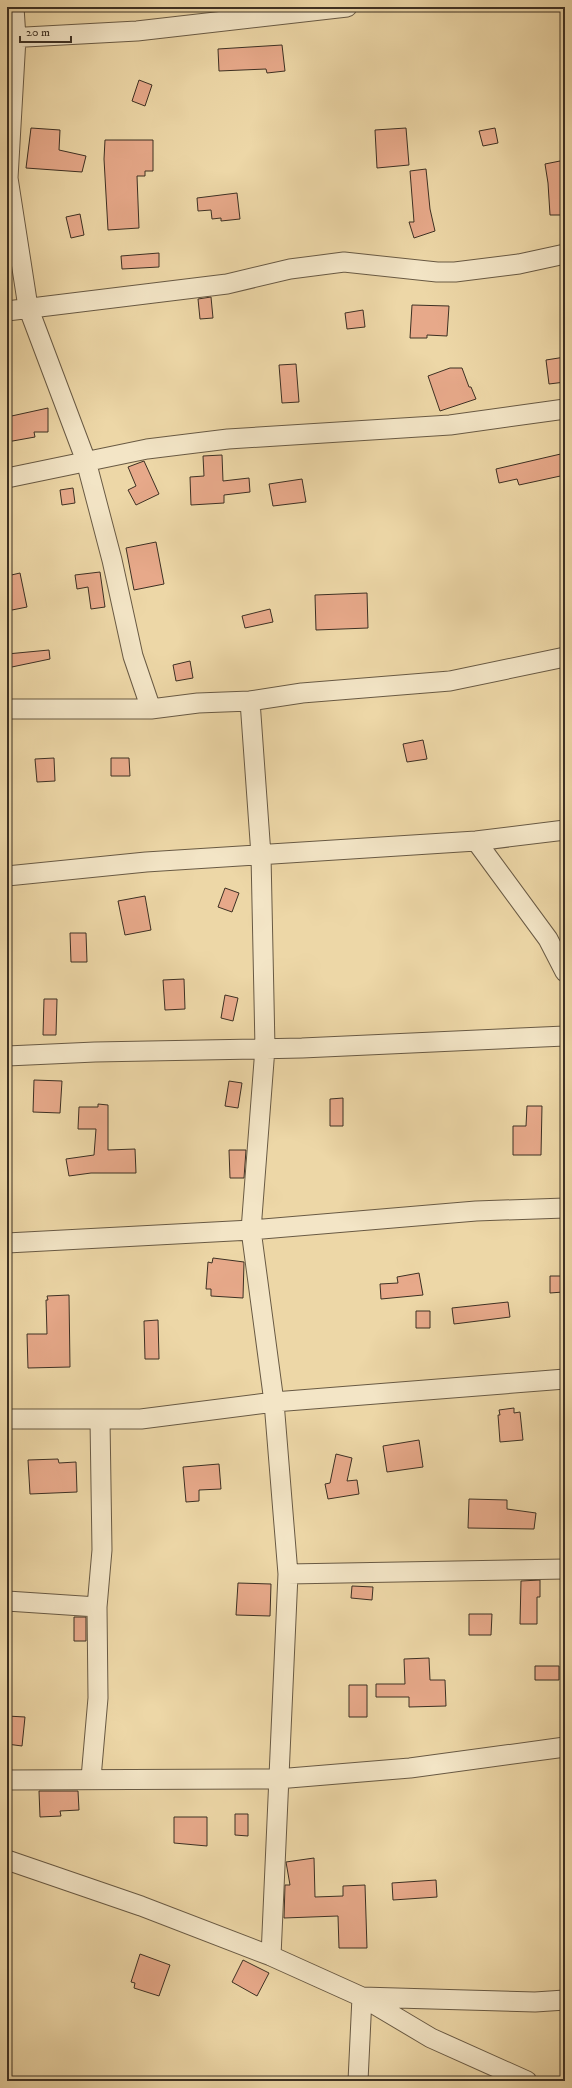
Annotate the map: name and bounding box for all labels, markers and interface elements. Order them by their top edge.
scale bar [20,18,71,44]
text: 20 m [26,25,50,40]

